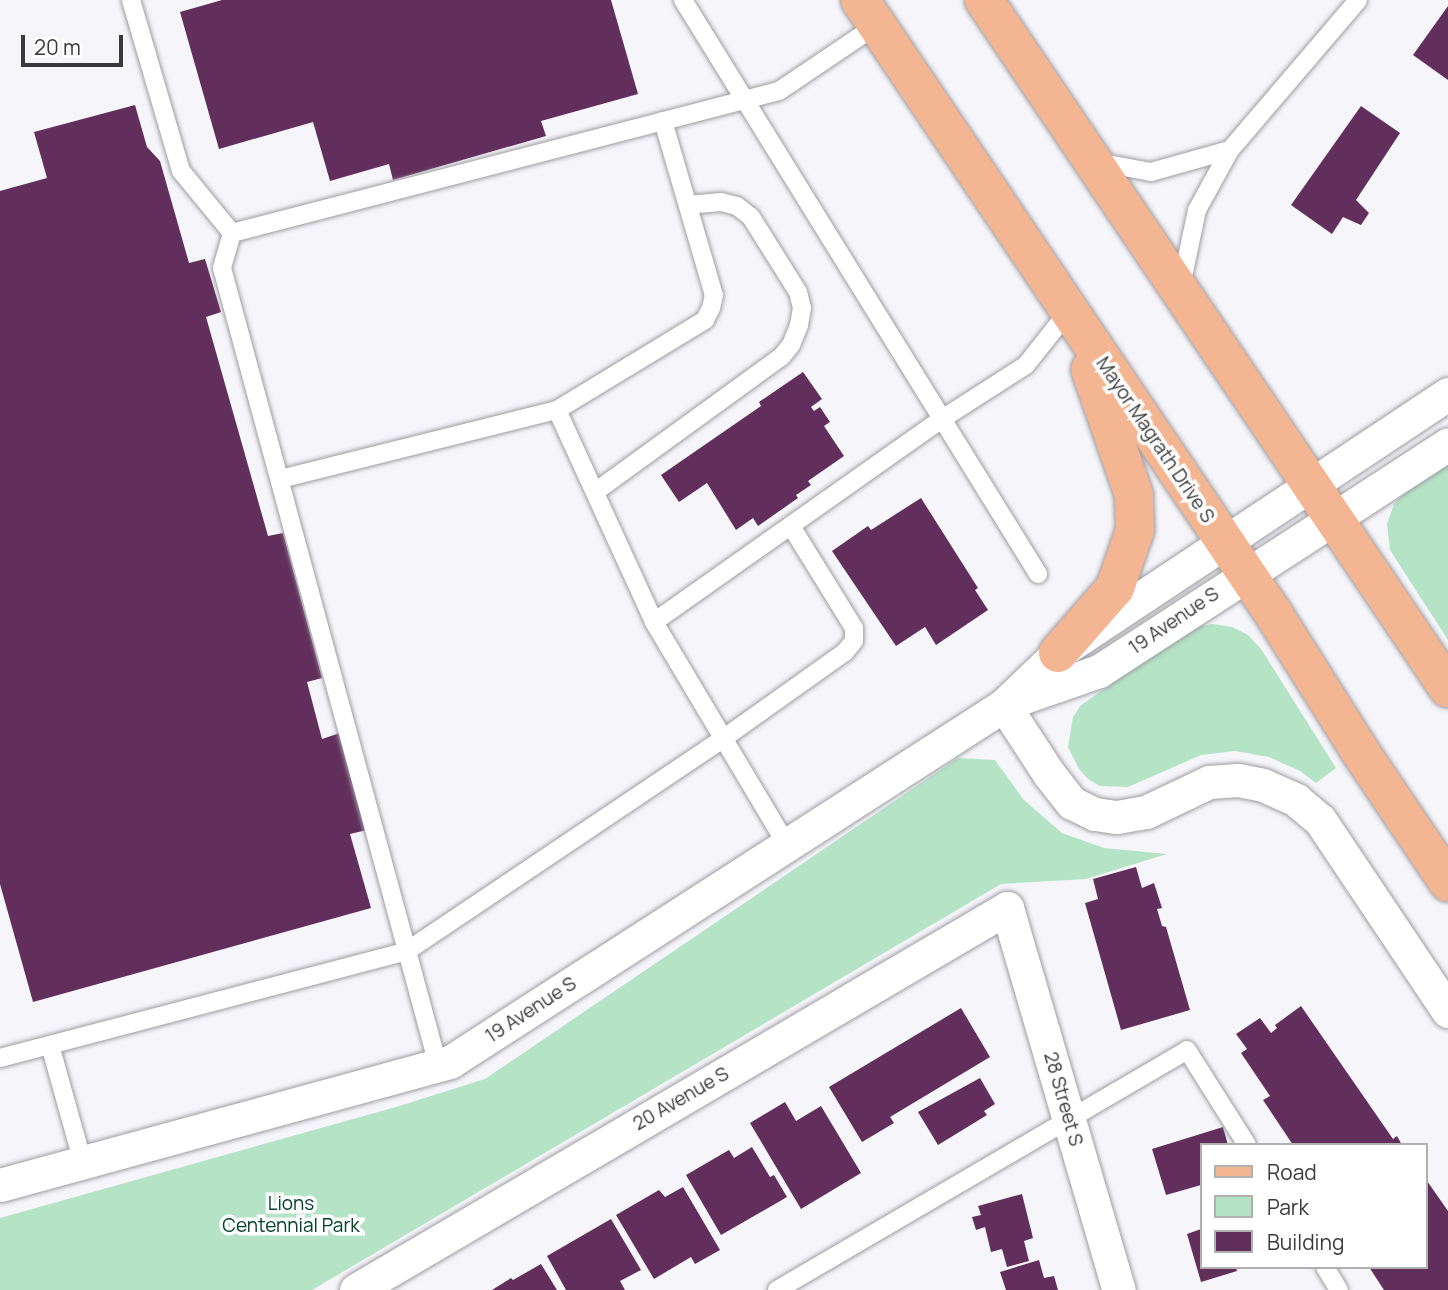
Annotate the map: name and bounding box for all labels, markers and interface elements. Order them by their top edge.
scale bar [24,21,126,65]
text: 20 m [34,33,81,61]
street label: Mayor Magrath Drive S [1091,353,1219,527]
street label: 19 Avenue S [1125,583,1223,659]
street label: 19 Avenue S [481,972,581,1048]
street label: 28 Street S [1039,1049,1087,1149]
street label: 20 Avenue S [629,1062,733,1136]
legend [1200,1143,1427,1269]
text: Road [1267,1158,1317,1186]
park label: Lions Centennial Park [222,1193,360,1237]
text: Park [1267,1193,1309,1221]
text: Building [1267,1228,1344,1256]

